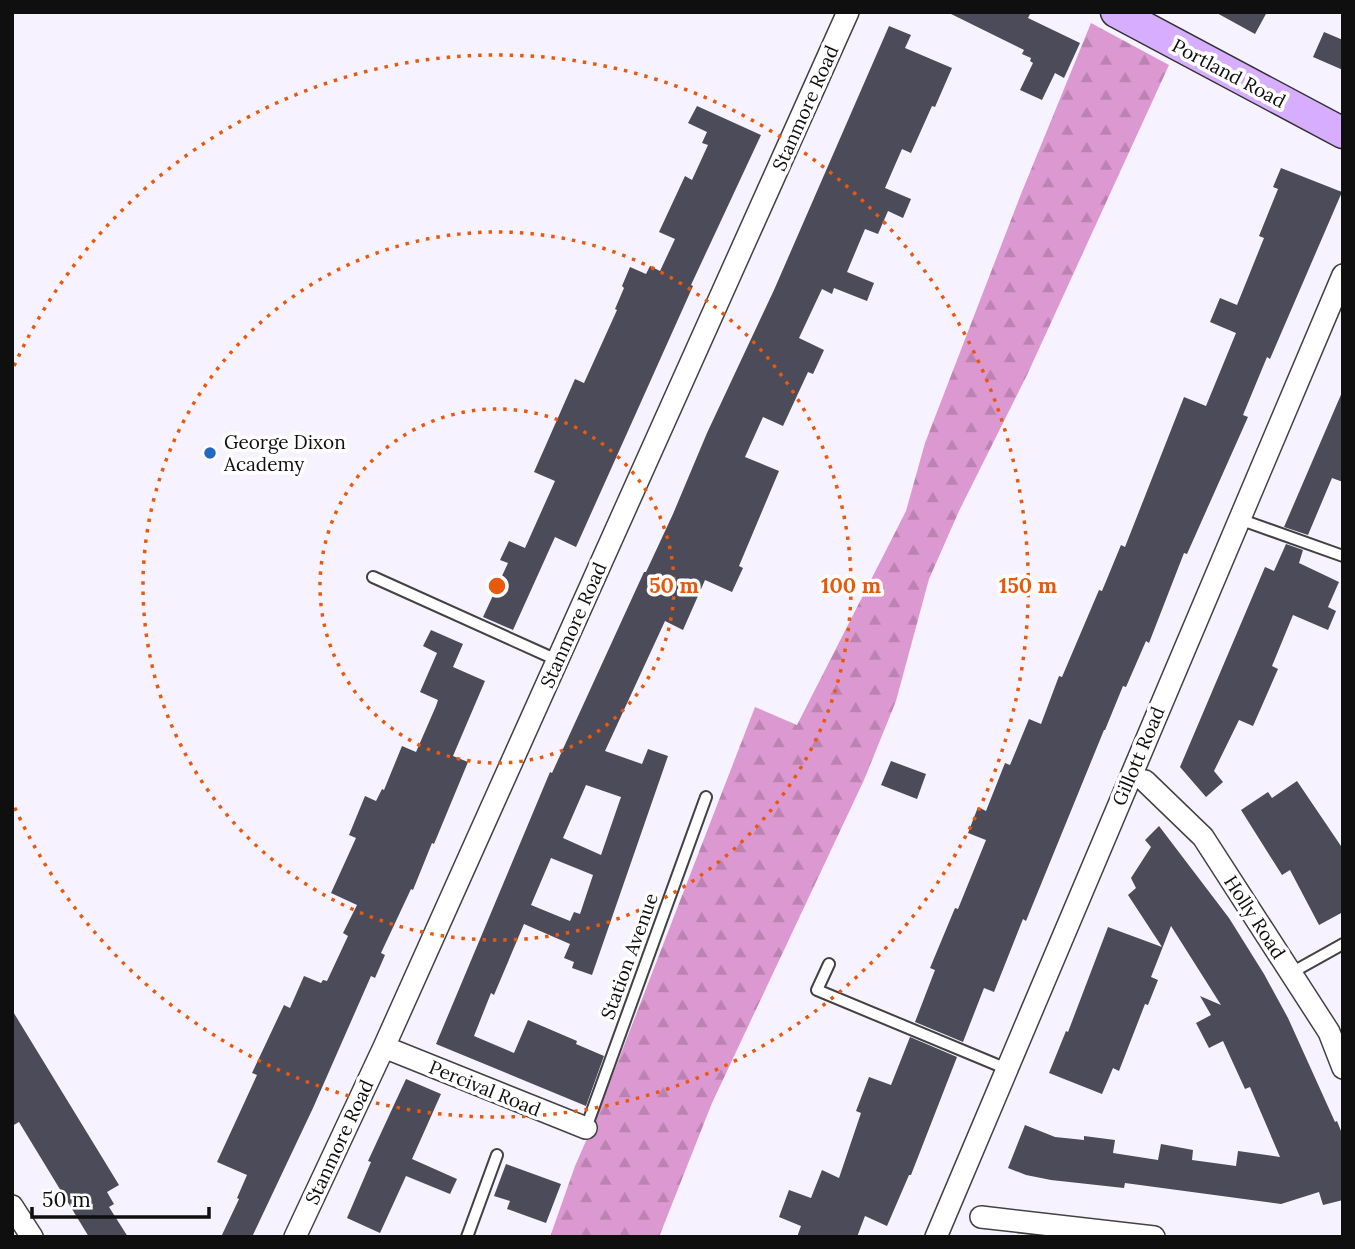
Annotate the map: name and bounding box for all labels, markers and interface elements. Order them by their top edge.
street label: Portland Road [1168,33,1290,113]
street label: Stanmore Road [767,41,843,175]
place label: George Dixon Academy [223,430,346,476]
marker: George Dixon Academy [202,445,218,461]
street label: Stanmore Road [535,558,611,692]
text: 50 m [649,572,699,599]
text: 100 m [821,572,881,599]
text: 150 m [999,572,1057,599]
centre of rings [485,574,509,598]
street label: Gillott Road [1106,703,1170,809]
street label: Holly Road [1219,871,1291,963]
street label: Station Avenue [595,890,663,1022]
street label: Percival Road [426,1055,544,1121]
street label: Stanmore Road [300,1076,378,1208]
scale bar [32,1176,208,1220]
text: 50 m [42,1186,91,1213]

